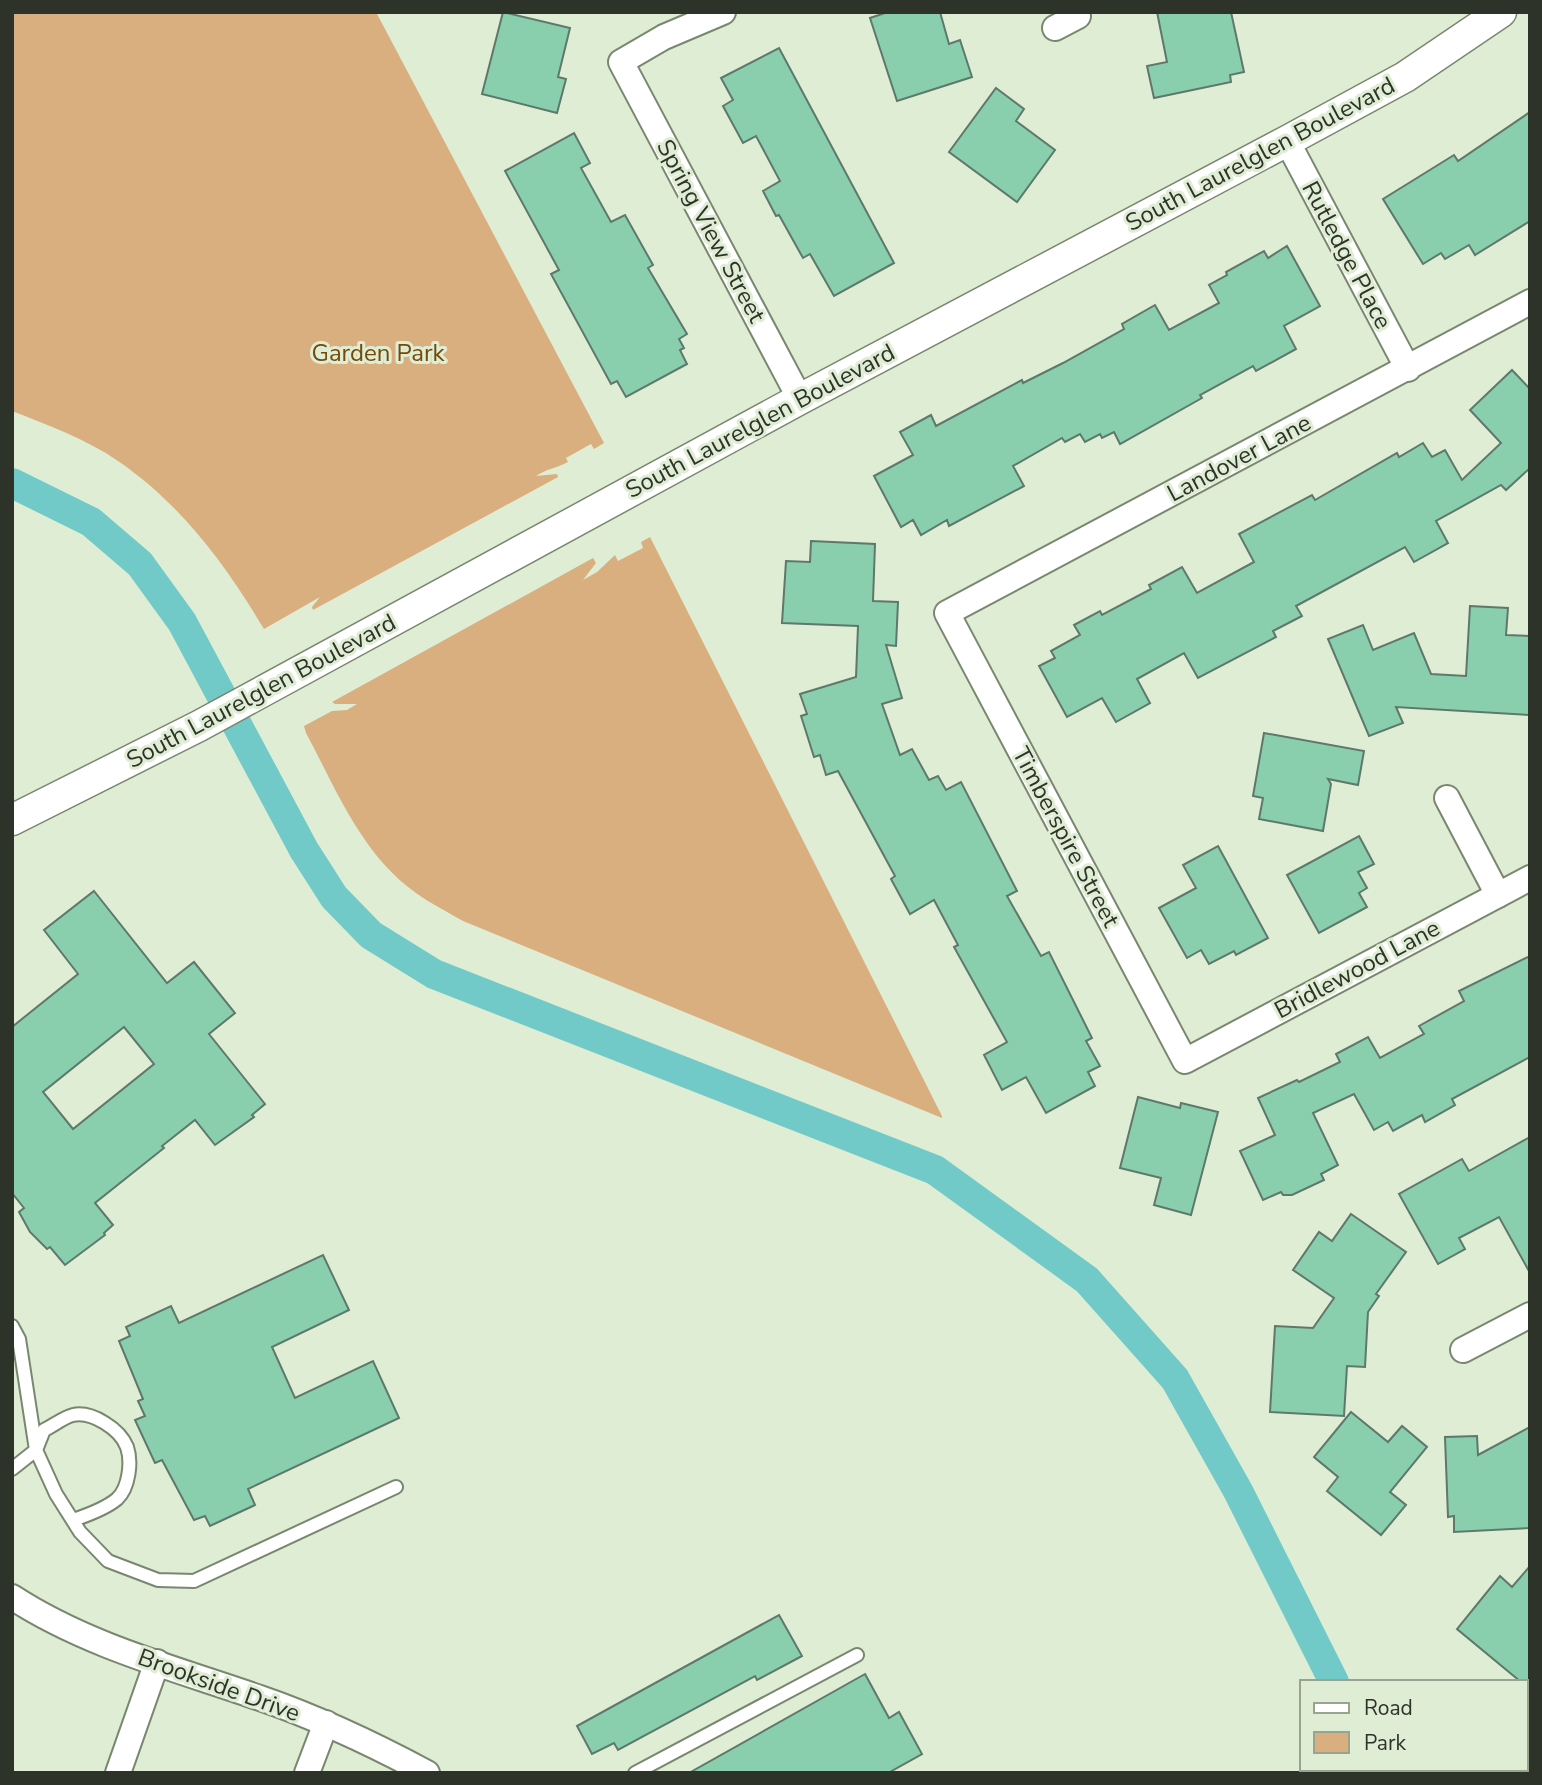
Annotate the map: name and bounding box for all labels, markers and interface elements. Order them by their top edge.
street label: South Laurelglen Boulevard [1120,69,1400,239]
street label: Spring View Street [649,134,773,329]
street label: Rutledge Place [1295,175,1399,335]
street label: South Laurelglen Boulevard [620,336,900,506]
park label: Garden Park [311,337,446,369]
street label: Landover Lane [1162,407,1316,509]
street label: South Laurelglen Boulevard [121,606,401,776]
street label: Timberspire Street [1005,741,1127,933]
street label: Bridlewood Lane [1269,912,1445,1026]
street label: Brookside Drive [134,1641,304,1729]
legend [1300,1680,1528,1771]
text: Road [1364,1694,1413,1722]
text: Park [1364,1729,1406,1757]

